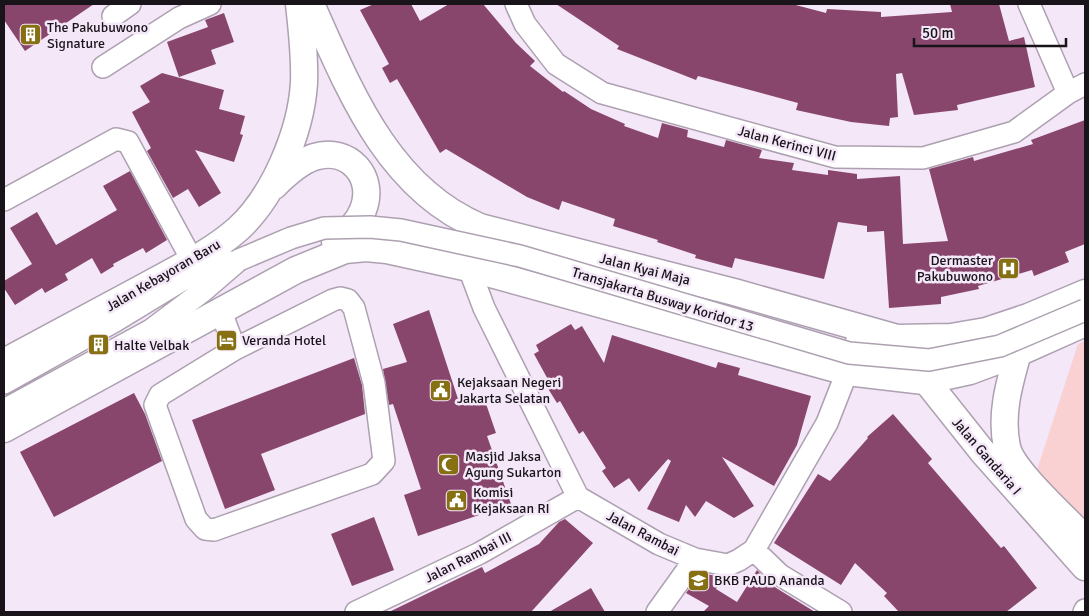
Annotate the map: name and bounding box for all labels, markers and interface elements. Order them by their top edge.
scale bar [914,15,1066,47]
place label: The Pakubuwono Signature [47,19,148,52]
building icon: The Pakubuwono Signature [19,23,43,47]
text: 50 m [922,24,953,42]
street label: Jalan Kerinci VIII [736,122,838,165]
street label: Jalan Kebayoran Baru [103,236,223,315]
street label: Jalan Kyai Maja [598,250,692,289]
place label: Dermaster Pakubuwono [917,252,994,285]
hospital icon: Dermaster Pakubuwono [997,256,1021,280]
street label: Transjakarta Busway Koridor 13 [570,264,756,335]
hotel icon: Veranda Hotel [214,328,238,352]
place label: Veranda Hotel [242,332,326,349]
building icon: Halte Velbak [86,333,110,357]
place label: Halte Velbak [114,337,189,354]
place label: Kejaksaan Negeri Jakarta Selatan [457,374,561,407]
public building icon: Kejaksaan Negeri Jakarta Selatan [429,378,453,402]
street label: Jalan Gandaria I [948,414,1025,498]
place label: Masjid Jaksa Agung Sukarton [465,448,561,481]
mosque icon: Masjid Jaksa Agung Sukarton [437,452,461,476]
place label: Komisi Kejaksaan RI [473,484,550,517]
public building icon: Komisi Kejaksaan RI [445,488,469,512]
street label: Jalan Rambai [604,507,682,560]
street label: Jalan Rambai III [422,528,515,587]
school or university icon: BKB PAUD Ananda [686,568,710,592]
place label: BKB PAUD Ananda [714,572,825,589]

